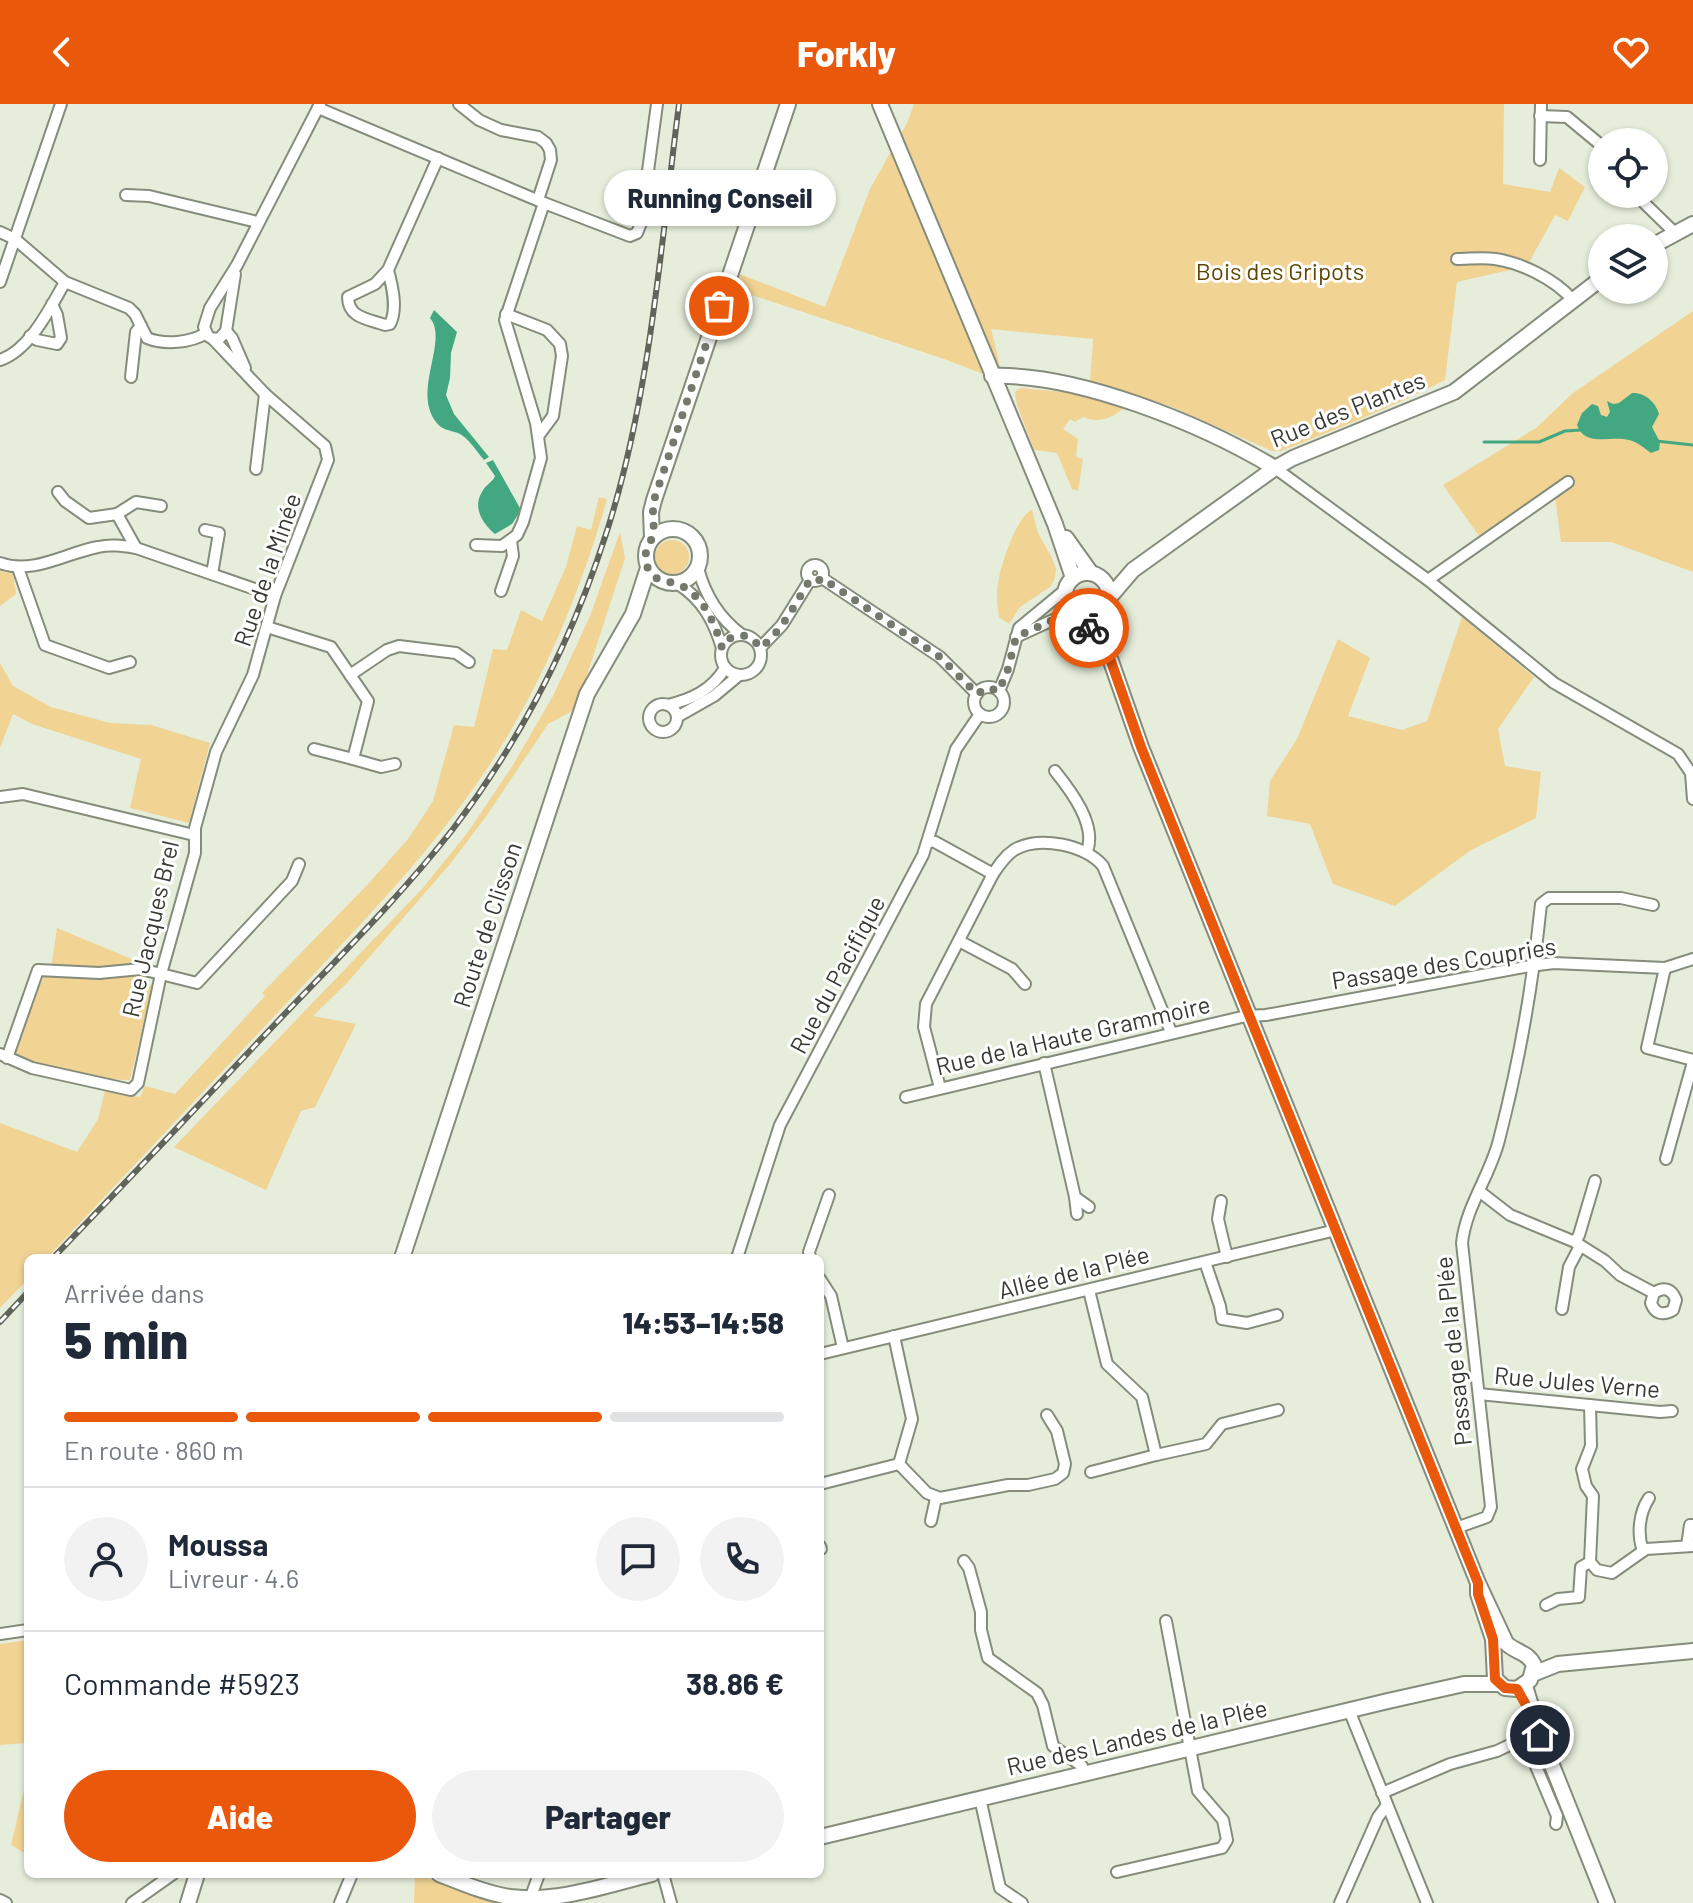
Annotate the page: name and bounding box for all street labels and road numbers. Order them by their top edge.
street label: Rue des Plantes [1266,364,1429,453]
street label: Rue de la Minée [227,489,306,650]
street label: Rue Jacques Brel [115,837,184,1020]
street label: Route de Clisson [446,838,527,1011]
street label: Rue du Pacifique [783,890,890,1058]
street label: Passage des Coupries [1330,930,1558,995]
street label: Rue de la Haute Grammoire [932,989,1213,1080]
street label: Allée de la Plée [995,1239,1152,1304]
street label: Passage de la Plée [1428,1255,1477,1447]
street label: Rue Jules Verne [1493,1360,1661,1403]
street label: Rue des Landes de la Plée [1004,1692,1270,1781]

